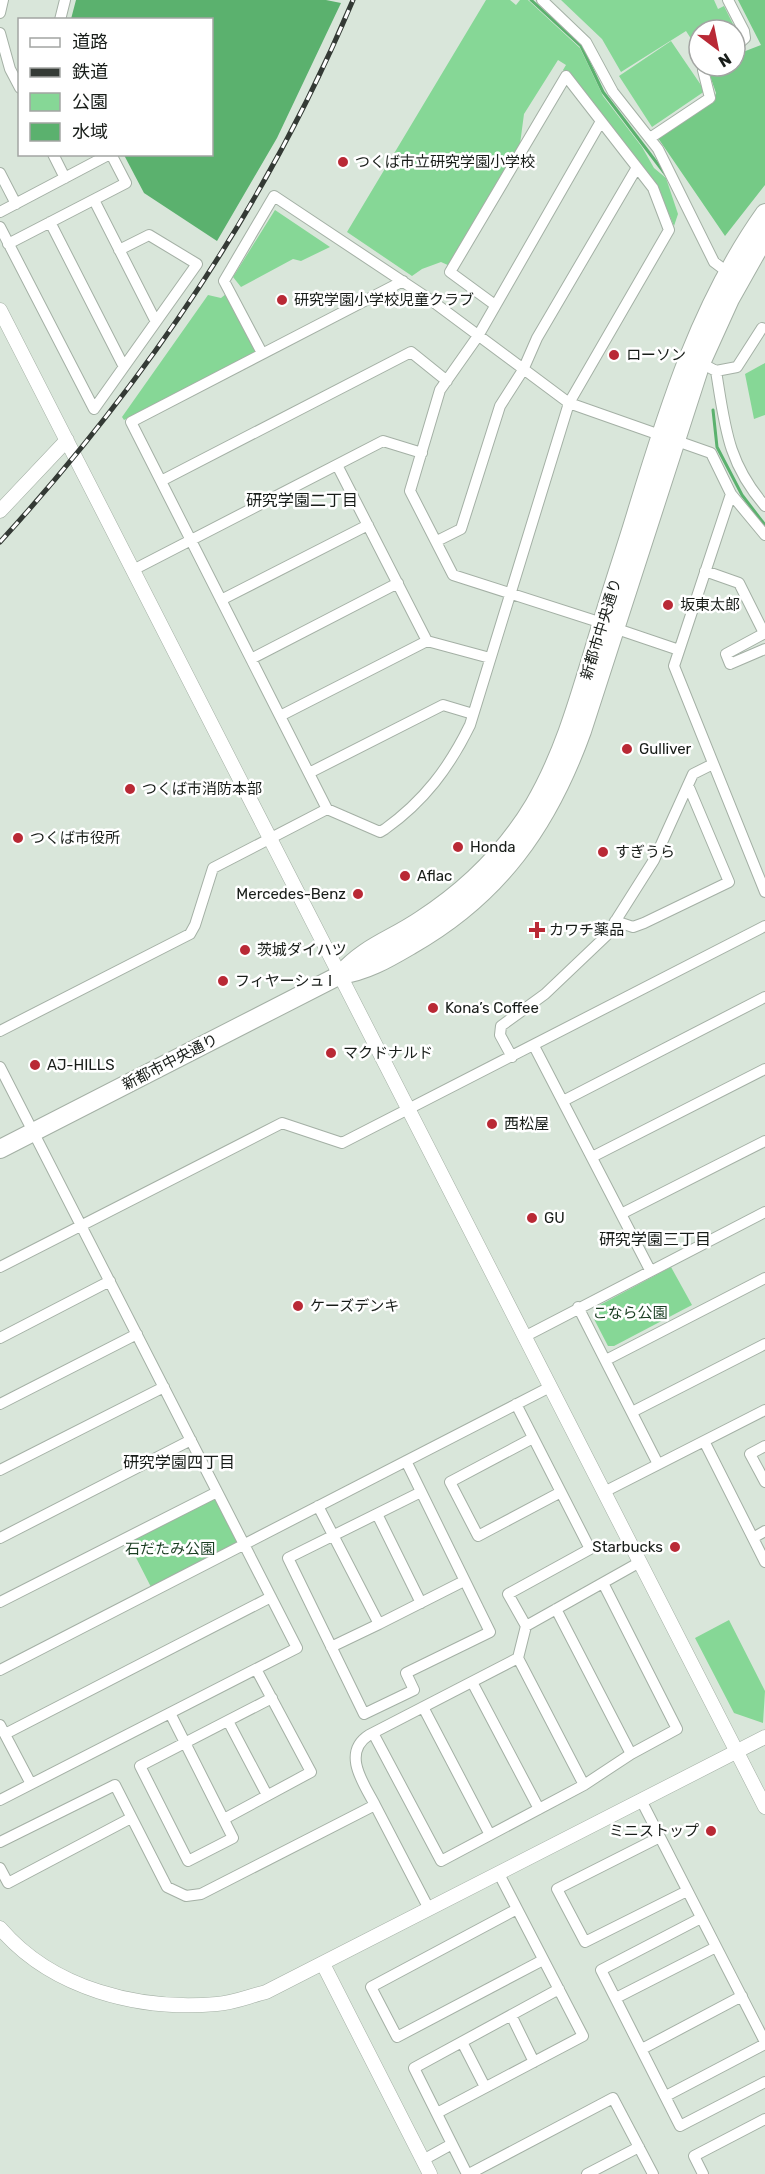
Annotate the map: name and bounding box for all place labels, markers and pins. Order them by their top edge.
place label: つくば市立研究学園小学校 [355,153,535,171]
marker: つくば市立研究学園小学校 [336,155,350,169]
place label: 研究学園小学校児童クラブ [294,291,474,309]
marker: 研究学園小学校児童クラブ [275,293,289,307]
place label: ローソン [626,346,686,364]
marker: ローソン [607,348,621,362]
place label: 坂東太郎 [680,596,740,614]
marker: 坂東太郎 [661,598,675,612]
place label: Gulliver [639,740,692,758]
marker: Gulliver [620,742,634,756]
place label: つくば市消防本部 [142,780,262,798]
marker: つくば市消防本部 [123,782,137,796]
place label: つくば市役所 [30,829,120,847]
marker: つくば市役所 [11,831,25,845]
place label: Honda [470,838,516,856]
marker: Honda [451,840,465,854]
place label: すぎうら [615,843,675,861]
marker: すぎうら [596,845,610,859]
place label: Aflac [417,867,452,885]
marker: Aflac [398,869,412,883]
place label: Mercedes-Benz [236,885,346,903]
marker: Mercedes-Benz [351,887,365,901]
place label: カワチ薬品 [549,921,624,939]
marker: カワチ薬品 [530,923,544,937]
place label: 茨城ダイハツ [257,941,347,959]
marker: 茨城ダイハツ [238,943,252,957]
place label: フィヤーシュ I [235,972,332,990]
marker: フィヤーシュ I [216,974,230,988]
place label: Kona’s Coffee [445,999,539,1017]
marker: Kona’s Coffee [426,1001,440,1015]
place label: マクドナルド [343,1044,433,1062]
marker: マクドナルド [324,1046,338,1060]
place label: AJ-HILLS [47,1056,115,1074]
marker: AJ-HILLS [28,1058,42,1072]
place label: 西松屋 [504,1115,549,1133]
marker: 西松屋 [485,1117,499,1131]
place label: GU [544,1209,565,1227]
marker: GU [525,1211,539,1225]
place label: ケーズデンキ [310,1297,399,1315]
marker: ケーズデンキ [291,1299,305,1313]
place label: Starbucks [592,1538,663,1556]
marker: Starbucks [668,1540,682,1554]
place label: ミニストップ [609,1822,699,1840]
marker: ミニストップ [704,1824,718,1838]

